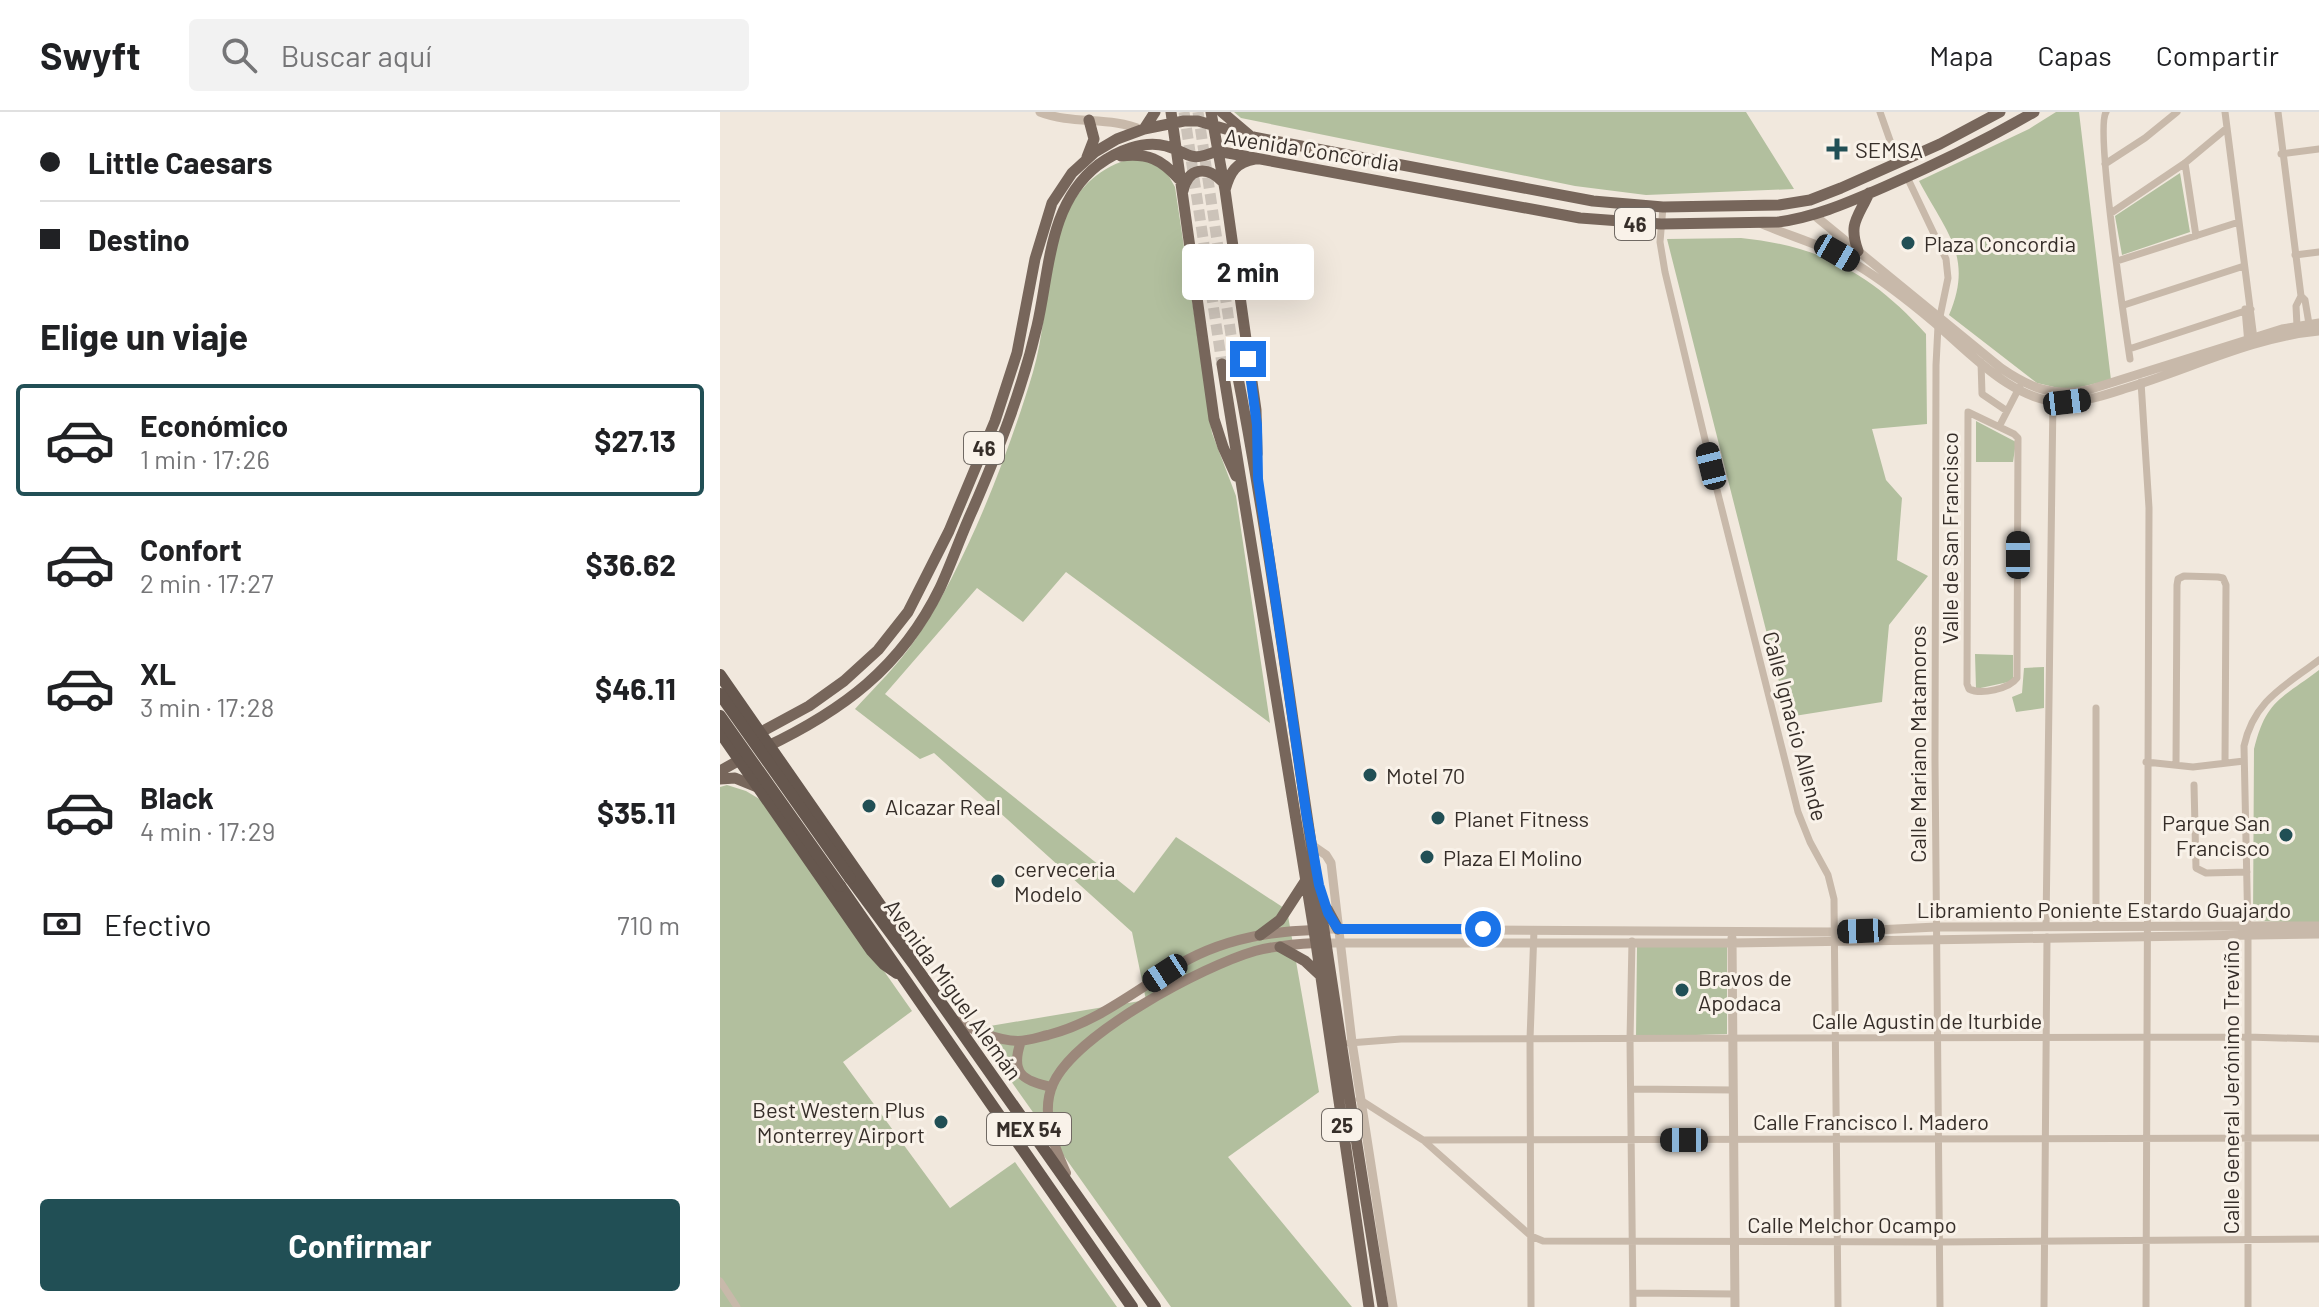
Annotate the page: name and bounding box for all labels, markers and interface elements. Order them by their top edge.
search box [189,19,749,91]
text: Swyft [40,32,141,78]
icon: search [217,33,261,77]
text: Buscar aquí [281,37,432,73]
text: Mapa [1929,38,1993,72]
text: Capas [2037,38,2112,72]
text: Compartir [2156,38,2279,72]
street label: Avenida Concordia [1223,122,1401,176]
place label: SEMSA [1855,136,1923,162]
marker: SEMSA [1826,138,1848,160]
text: Little Caesars [88,144,273,180]
road number: 46 [1615,208,1655,240]
text: Destino [88,221,190,257]
place label: Plaza Concordia [1924,230,2076,256]
car [1810,231,1864,275]
marker: Plaza Concordia [1899,234,1917,252]
callout: 2 min [1182,243,1314,299]
text: 2 min [1217,256,1279,287]
text: Elige un viaje [40,314,248,357]
route end [1230,341,1266,377]
car [2042,387,2092,417]
icon: car [44,404,116,476]
text: Económico [140,407,288,443]
text: $27.13 [594,422,676,458]
road number: 46 [964,432,1004,464]
street label: Valle de San Francisco [1936,432,1962,644]
car [1694,440,1728,492]
text: 1 min · 17:26 [140,443,270,474]
icon: car [44,528,116,600]
text: Confort [140,531,242,567]
car [2006,531,2030,579]
text: $36.62 [586,546,676,582]
text: 2 min · 17:27 [140,567,274,598]
street label: Calle Mariano Matamoros [1904,625,1930,863]
street label: Calle Ignacio Allende [1758,628,1834,824]
icon: car [44,652,116,724]
text: XL [140,655,176,691]
text: $46.11 [595,670,676,706]
text: 3 min · 17:28 [140,691,274,722]
place label: Motel 70 [1386,762,1465,788]
marker: Motel 70 [1361,766,1379,784]
icon: car [44,776,116,848]
text: Black [140,779,214,815]
place label: Alcazar Real [885,793,1001,819]
text: $35.11 [597,794,676,830]
marker: Alcazar Real [860,797,878,815]
place label: Planet Fitness [1454,805,1589,831]
marker: Planet Fitness [1429,809,1447,827]
place label: Parque San Francisco [2162,809,2270,860]
text: 4 min · 17:29 [140,815,275,846]
marker: Parque San Francisco [2277,826,2295,844]
place label: Plaza El Molino [1443,844,1583,870]
marker: Plaza El Molino [1418,848,1436,866]
place label: cerveceria Modelo [1014,855,1116,906]
marker: cerveceria Modelo [989,872,1007,890]
street label: Avenida Miguel Alemán [880,894,1028,1084]
street label: Libramiento Poniente Estardo Guajardo [1917,896,2291,922]
icon: cash [40,902,84,946]
text: Efectivo [104,906,212,942]
text: 710 m [617,909,680,940]
route start [1465,911,1501,947]
car [1837,918,1885,944]
street label: Calle General Jerónimo Treviño [2217,940,2243,1234]
car [1138,950,1192,996]
place label: Bravos de Apodaca [1698,964,1792,1015]
marker: Bravos de Apodaca [1673,981,1691,999]
street label: Calle Agustin de Iturbide [1812,1007,2042,1033]
place label: Best Western Plus Monterrey Airport [752,1096,925,1147]
street label: Calle Francisco I. Madero [1753,1108,1989,1134]
road number: 25 [1322,1109,1362,1141]
marker: Best Western Plus Monterrey Airport [932,1113,950,1131]
road number: MEX 54 [987,1113,1071,1145]
car [1660,1128,1708,1152]
button: Confirmar [40,1199,680,1291]
street label: Calle Melchor Ocampo [1747,1211,1957,1237]

